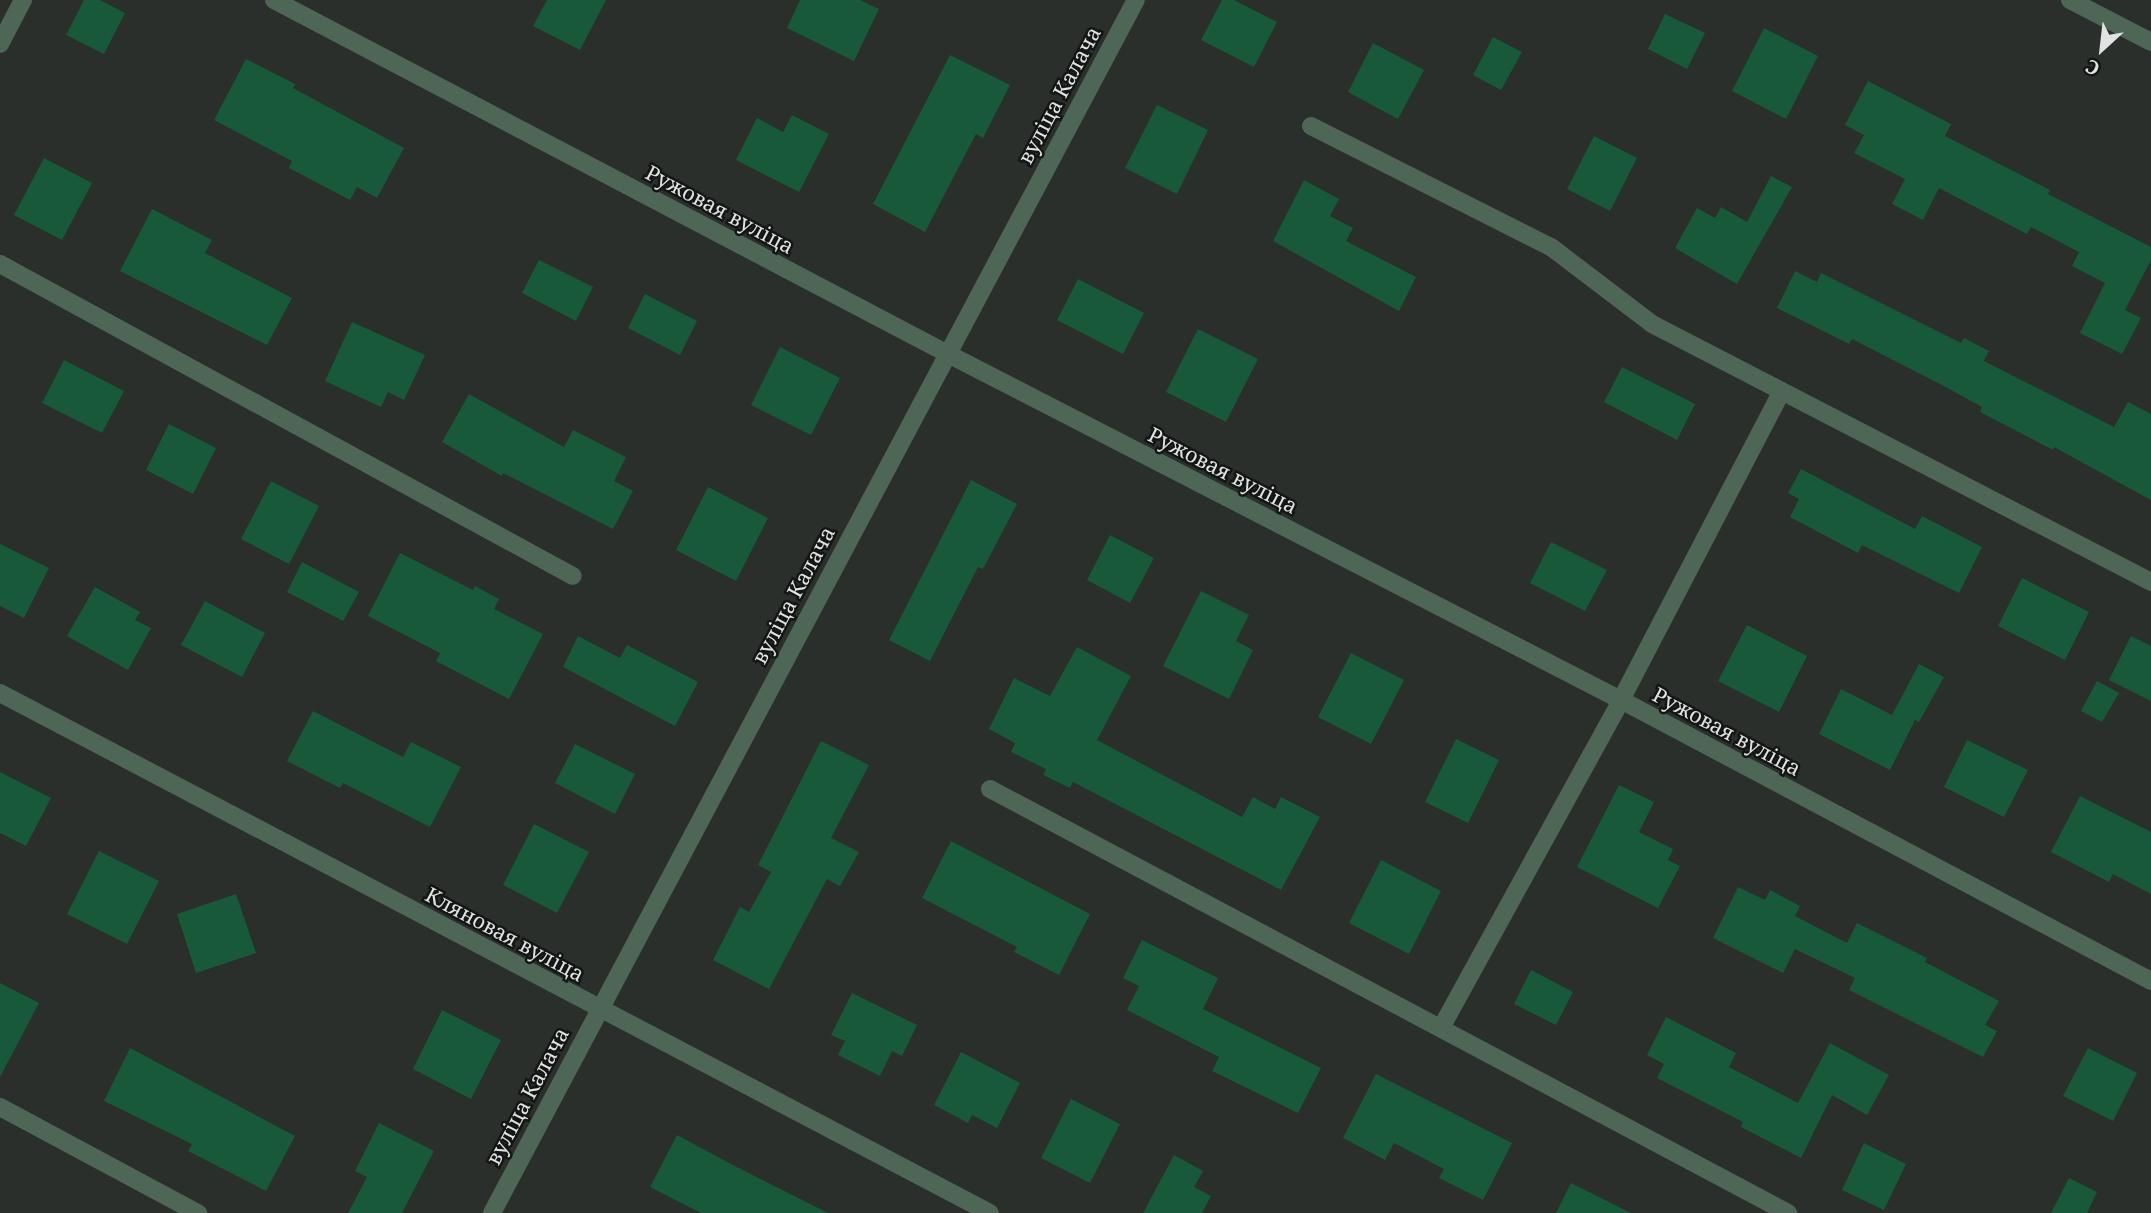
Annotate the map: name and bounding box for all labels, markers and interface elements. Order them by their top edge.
north arrow [2067,14,2137,84]
street label: вуліца Калача [1012,22,1106,168]
text: С [2081,53,2104,82]
street label: Ружовая вуліца [642,159,798,259]
street label: Ружовая вуліца [1144,421,1302,519]
street label: вуліца Калача [746,522,840,668]
street label: Ружовая вуліца [1649,681,1805,781]
street label: Кляновая вуліца [421,881,589,987]
street label: вуліца Калача [480,1023,574,1169]

